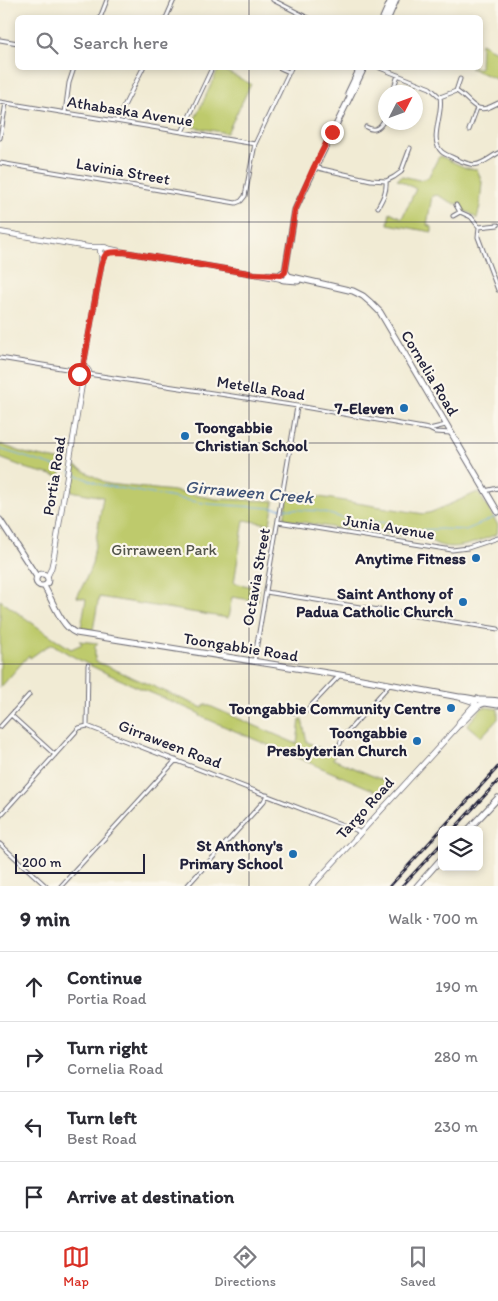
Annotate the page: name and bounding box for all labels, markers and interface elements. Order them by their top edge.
search box [15,15,483,70]
icon: search [33,29,61,57]
text: Search here [73,31,168,54]
north arrow [378,85,423,130]
street label: Athabaska Avenue [66,92,194,130]
route end [321,121,344,144]
street label: Lavinia Street [75,153,171,189]
street label: Cornelia Road [397,327,463,419]
route start [68,363,91,386]
street label: Metella Road [215,372,307,404]
place label: 7-Eleven [334,399,395,418]
marker: 7-Eleven [398,402,410,414]
place label: Toongabbie Christian School [194,418,308,455]
marker: Toongabbie Christian School [179,430,191,442]
street label: Portia Road [38,435,70,517]
water label: Girraween Creek [184,475,316,509]
street label: Junia Avenue [342,510,436,544]
street label: Octavia Street [238,527,274,627]
park label: Girraween Park [111,540,218,559]
place label: Anytime Fitness [354,549,466,569]
marker: Anytime Fitness [470,552,482,564]
place label: Saint Anthony of Padua Catholic Church [296,584,454,621]
marker: Saint Anthony of Padua Catholic Church [457,596,469,608]
street label: Toongabbie Road [182,629,300,665]
place label: Toongabbie Community Centre [228,699,441,719]
marker: Toongabbie Community Centre [445,702,457,714]
street label: Girraween Road [116,716,225,773]
place label: Toongabbie Presbyterian Church [267,723,408,761]
marker: Toongabbie Presbyterian Church [411,735,423,747]
street label: Targo Road [332,773,398,843]
map controls [438,826,483,871]
button: layers [438,826,483,871]
place label: St Anthony's Primary School [180,836,283,874]
marker: St Anthony's Primary School [287,848,299,860]
scale bar [15,851,145,874]
text: 200 m [22,854,62,871]
text: 9 min [20,906,70,931]
text: Walk · 700 m [388,909,478,928]
text: Continue [67,966,142,989]
icon: ahead [20,973,48,1001]
text: 190 m [435,977,478,996]
text: Portia Road [67,989,147,1008]
text: Turn right [67,1036,148,1059]
icon: right [20,1043,48,1071]
text: 280 m [434,1047,478,1066]
text: Cornelia Road [67,1059,163,1078]
text: Turn left [67,1106,137,1129]
icon: left [20,1113,48,1141]
text: 230 m [434,1117,478,1136]
text: Best Road [67,1129,137,1148]
icon: arrive [20,1183,48,1211]
text: Arrive at destination [67,1185,234,1208]
tab: Map [62,1243,90,1290]
tab: Directions [214,1243,276,1290]
tab: Saved [400,1243,436,1290]

